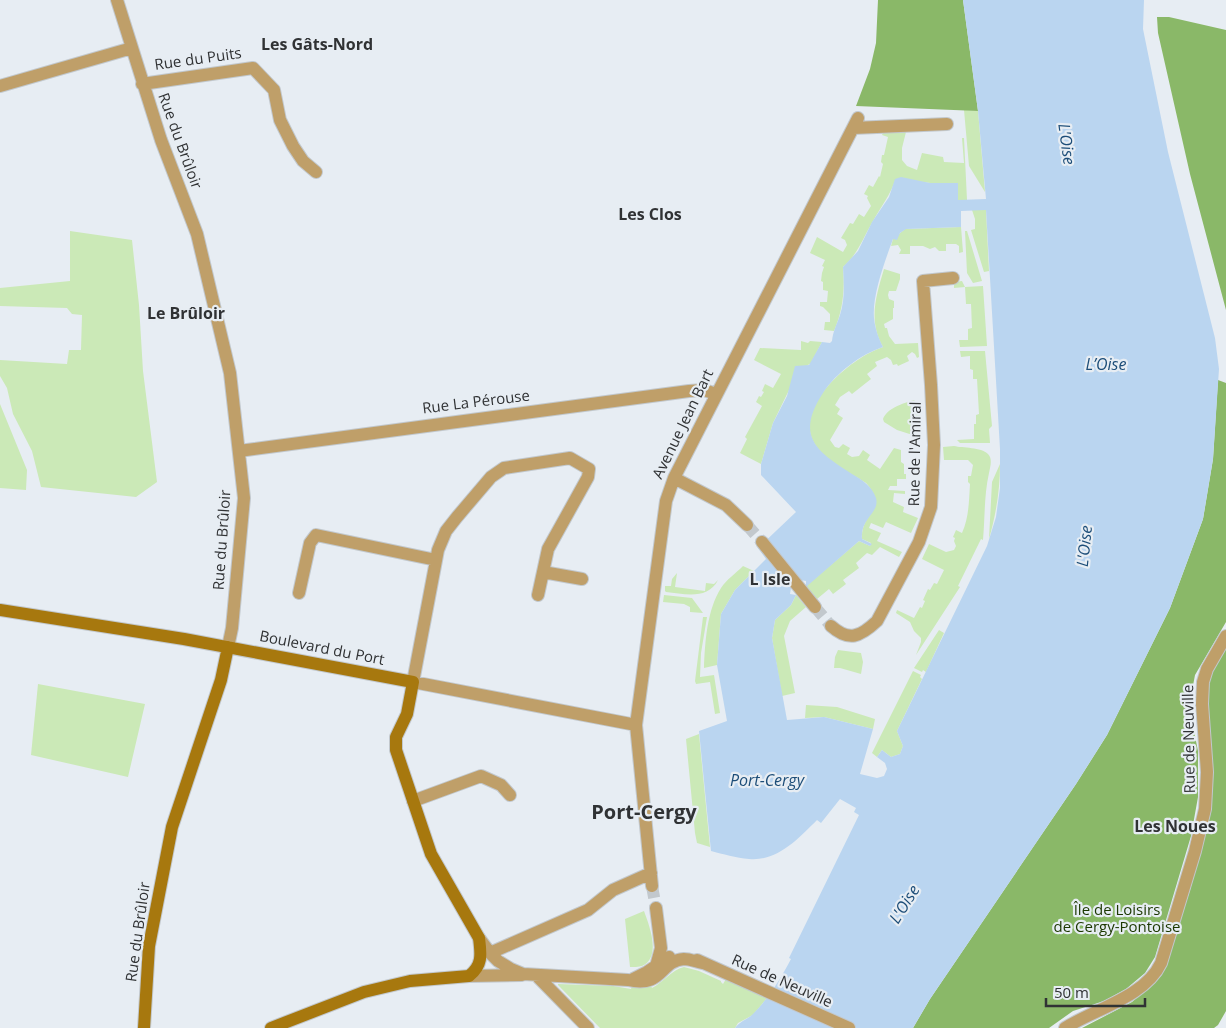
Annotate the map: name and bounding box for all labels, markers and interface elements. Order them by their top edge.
district label: Les Gâts-Nord [261,33,373,55]
street label: Rue du Puits [153,42,243,74]
street label: Rue du Brûloir [154,90,208,191]
water label: L'Oise [1053,122,1081,166]
district label: Les Clos [618,203,682,225]
district label: Le Brûloir [147,302,225,324]
water label: L’Oise [1086,353,1126,375]
street label: Avenue Jean Bart [647,365,717,482]
street label: Rue La Pérouse [421,384,531,418]
street label: Rue de l'Amiral [903,401,925,507]
street label: Rue du Brûloir [208,489,234,591]
water label: L'Oise [1071,524,1097,568]
district label: L Isle [750,568,790,590]
street label: Boulevard du Port [258,625,386,669]
street label: Rue de Neuville [1177,685,1199,793]
water label: Port-Cergy [730,769,806,791]
district label: Port-Cergy [591,798,697,825]
district label: Les Noues [1134,815,1216,837]
street label: Rue du Brûloir [120,881,154,983]
water label: L'Oise [884,881,924,927]
park label: Île de Loisirs de Cergy-Pontoise [1054,899,1180,936]
street label: Rue de Neuville [729,949,836,1011]
scale bar [1046,976,1145,1008]
text: 50 m [1054,982,1089,1002]

